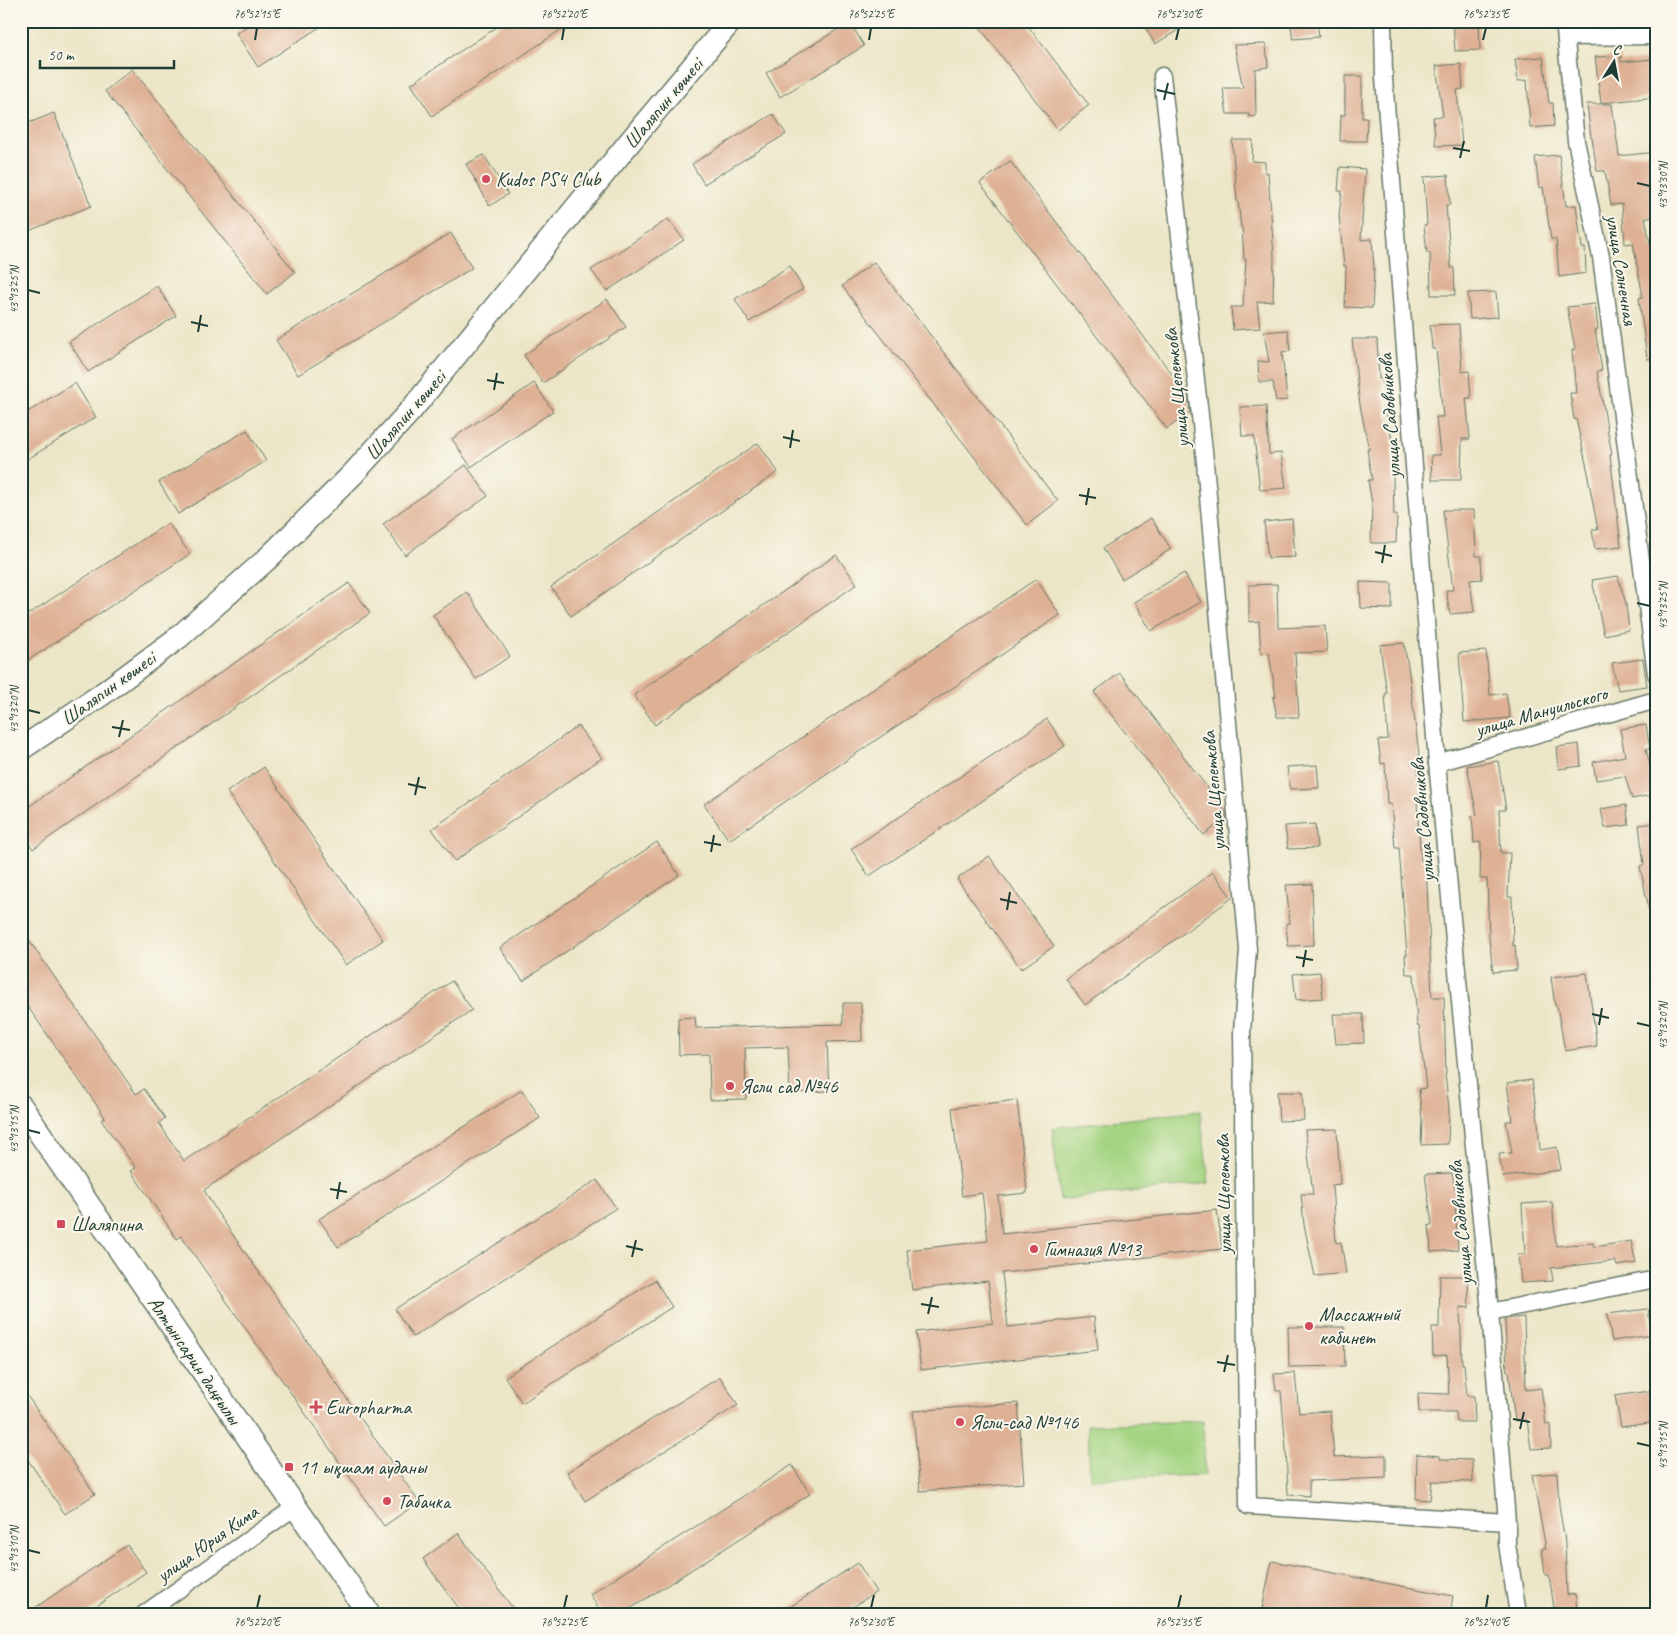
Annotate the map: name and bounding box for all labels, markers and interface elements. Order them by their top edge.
text: 76°52'15"E [234,6,282,22]
text: 76°52'20"E [541,6,589,22]
text: 76°52'25"E [848,6,896,22]
text: 76°52'30"E [1156,6,1204,22]
text: 76°52'35"E [1463,6,1511,22]
scale bar [40,38,174,70]
north arrow [1590,38,1640,88]
text: С [1611,41,1623,59]
text: 50 m [48,46,75,65]
street label: Шаляпин көшесі [618,51,710,154]
text: 43°13'30"N [1655,161,1671,210]
place label: Kudos PS4 Club [496,167,602,192]
marker: Kudos PS4 Club [480,173,492,185]
street label: улица Солнечная [1600,212,1643,328]
text: 43°13'25"N [6,265,22,314]
street label: улица Щепеткова [1158,326,1195,450]
street label: улица Садовникова [1373,351,1406,480]
street label: Шаляпин көшесі [360,364,453,465]
text: 43°13'25"N [1655,581,1671,630]
street label: Шаляпин көшесі [56,644,162,731]
street label: улица Мануильского [1471,680,1612,743]
text: 43°13'20"N [6,685,22,734]
street label: улица Щепеткова [1196,729,1231,853]
street label: улица Садовникова [1404,755,1440,884]
text: 43°13'20"N [1655,1001,1671,1050]
place label: Ясли сад №46 [740,1074,839,1099]
marker: Ясли сад №46 [724,1080,736,1092]
text: 43°13'15"N [6,1105,22,1154]
street label: улица Щепеткова [1210,1133,1237,1255]
street label: улица Садовникова [1442,1158,1478,1287]
place label: Шаляпина [71,1212,143,1237]
marker: Шаляпина [55,1218,67,1230]
place label: Гимназия №13 [1044,1237,1143,1262]
marker: Гимназия №13 [1028,1243,1040,1255]
street label: Алтынсарин даңғылы [142,1291,247,1430]
place label: Массажный кабинет [1319,1302,1402,1350]
marker: Массажный кабинет [1303,1320,1315,1332]
place label: Europharma [326,1395,413,1420]
marker: Europharma [310,1401,322,1413]
place label: Ясли-сад №146 [970,1410,1079,1435]
marker: Ясли-сад №146 [954,1416,966,1428]
text: 43°13'15"N [1655,1421,1671,1470]
place label: 11 ықшам ауданы [299,1455,428,1480]
marker: 11 ықшам ауданы [283,1461,295,1473]
place label: Табачка [397,1489,452,1514]
marker: Табачка [381,1495,393,1507]
street label: улица Юрия Кима [151,1498,264,1588]
text: 43°13'10"N [6,1525,22,1574]
text: 76°52'20"E [234,1614,282,1630]
text: 76°52'25"E [541,1614,589,1630]
text: 76°52'30"E [848,1614,896,1630]
text: 76°52'35"E [1155,1614,1203,1630]
text: 76°52'40"E [1463,1614,1511,1630]

